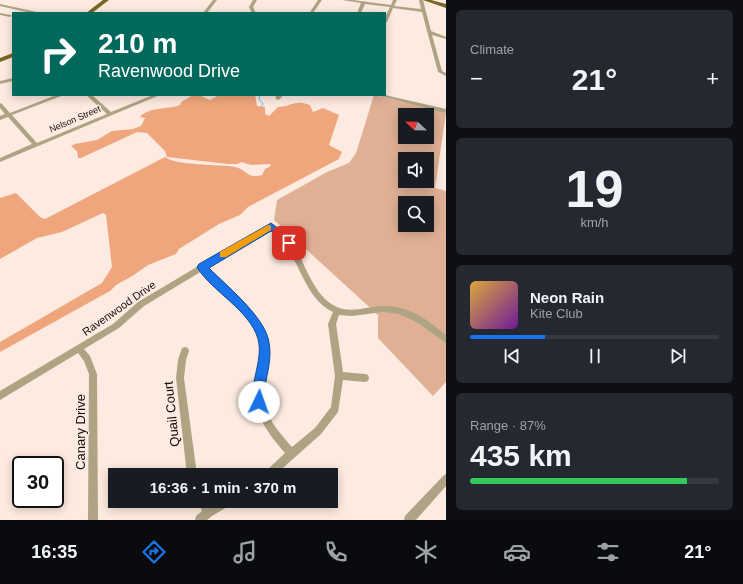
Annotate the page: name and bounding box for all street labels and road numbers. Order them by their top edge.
street label: Nelson Street [48,104,103,134]
street label: Ravenwood Drive [80,278,158,338]
street label: Quail Court [161,380,182,447]
street label: Canary Drive [73,394,88,470]

